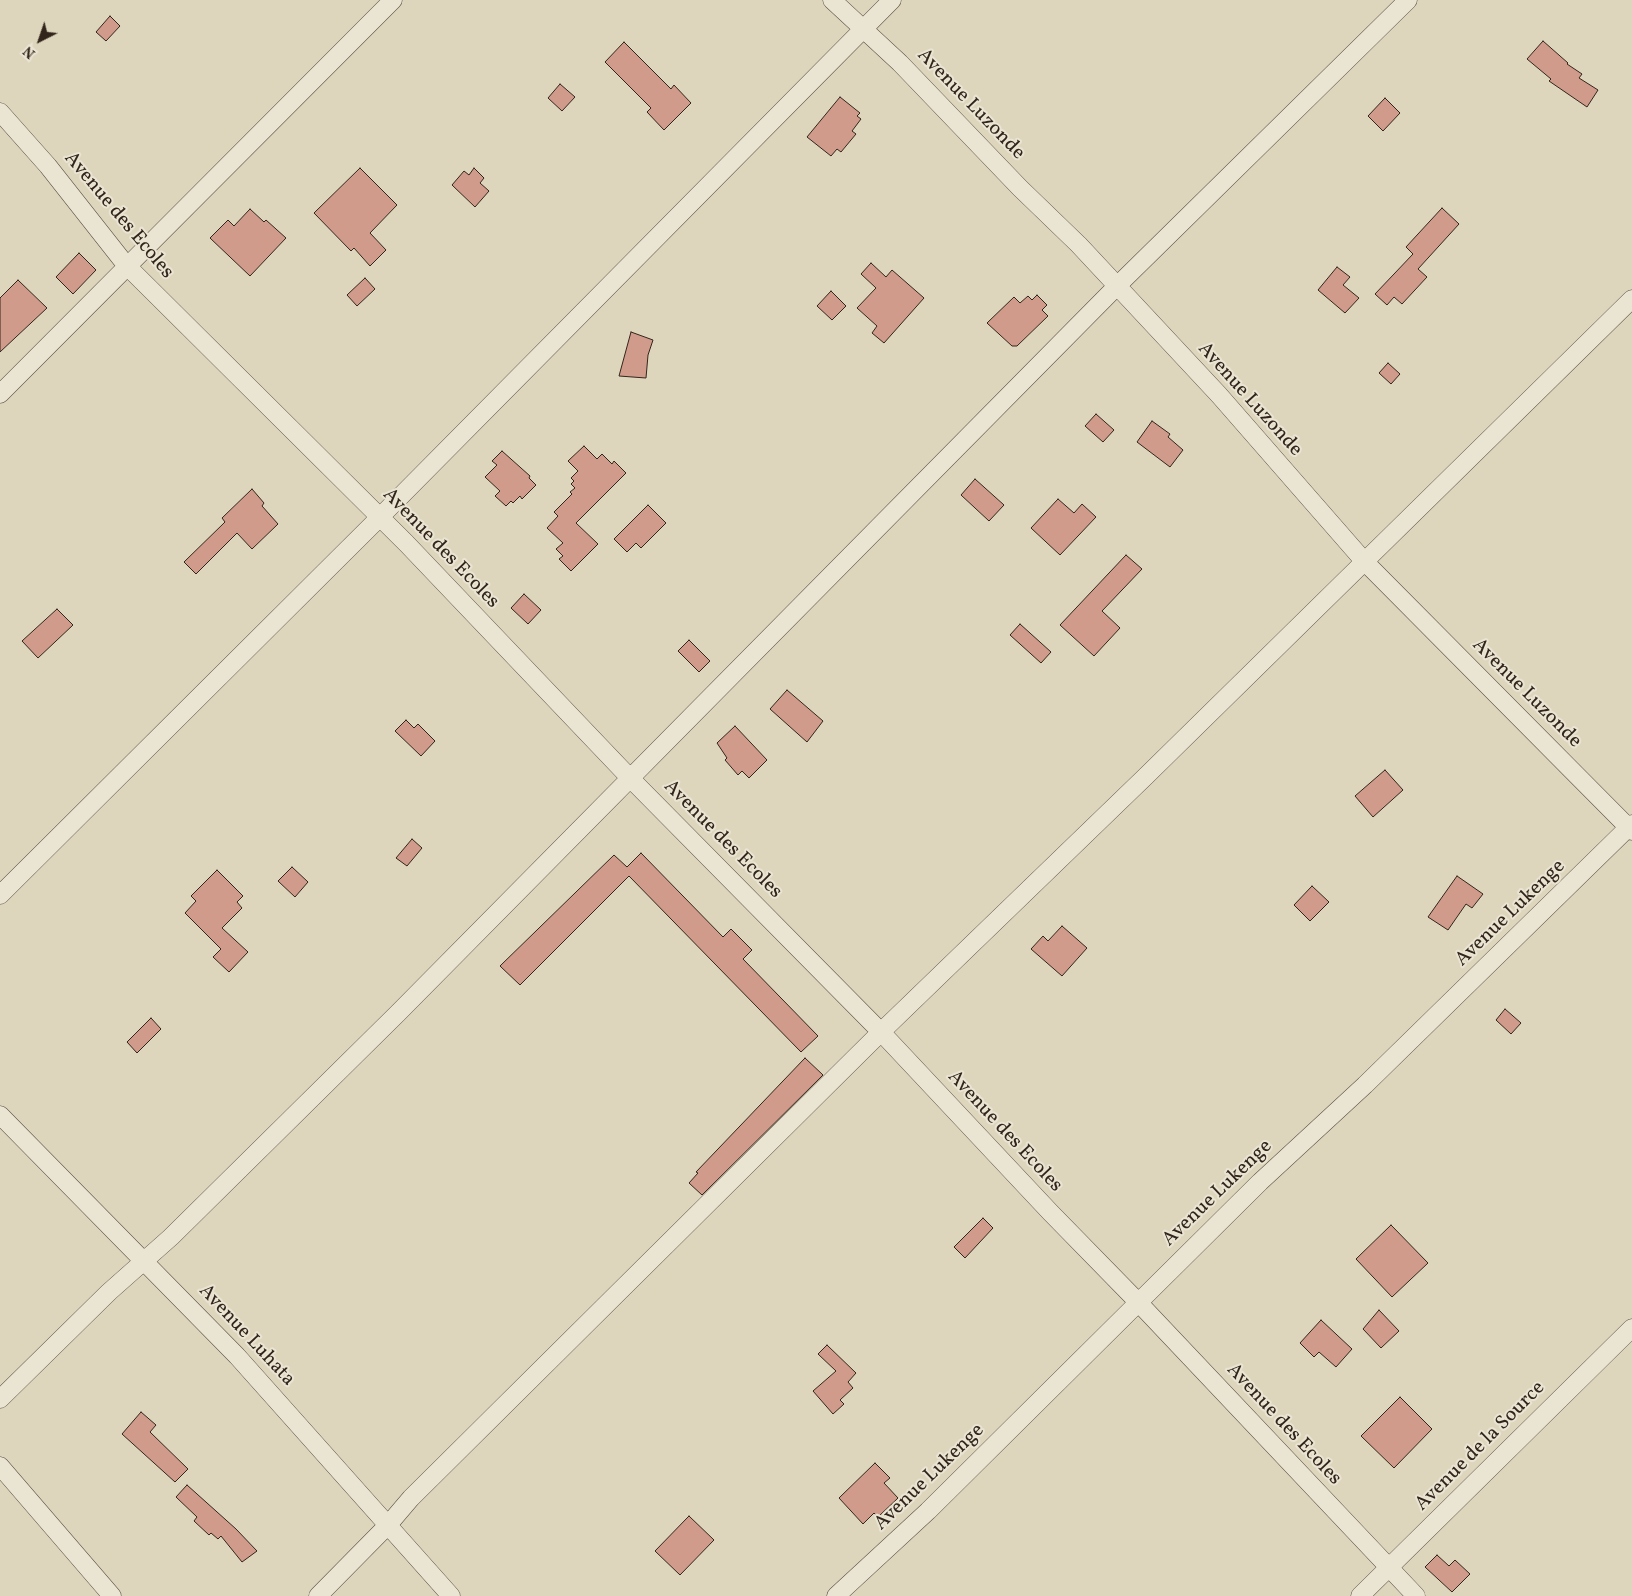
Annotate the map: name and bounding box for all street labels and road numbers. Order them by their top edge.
street label: Avenue Luzonde [911,44,1029,166]
street label: Avenue des Ecoles [58,148,178,284]
street label: Avenue Luzonde [1191,338,1307,462]
street label: Avenue des Ecoles [376,484,504,614]
street label: Avenue Luzonde [1466,634,1586,754]
street label: Avenue des Ecoles [658,776,786,904]
street label: Avenue Lukenge [1451,855,1571,973]
street label: Avenue des Ecoles [941,1066,1067,1198]
street label: Avenue Lukenge [1158,1135,1278,1253]
street label: Avenue Luhata [193,1280,299,1392]
street label: Avenue des Ecoles [1220,1359,1346,1491]
street label: Avenue de la Source [1411,1377,1551,1517]
street label: Avenue Lukenge [870,1419,990,1537]

